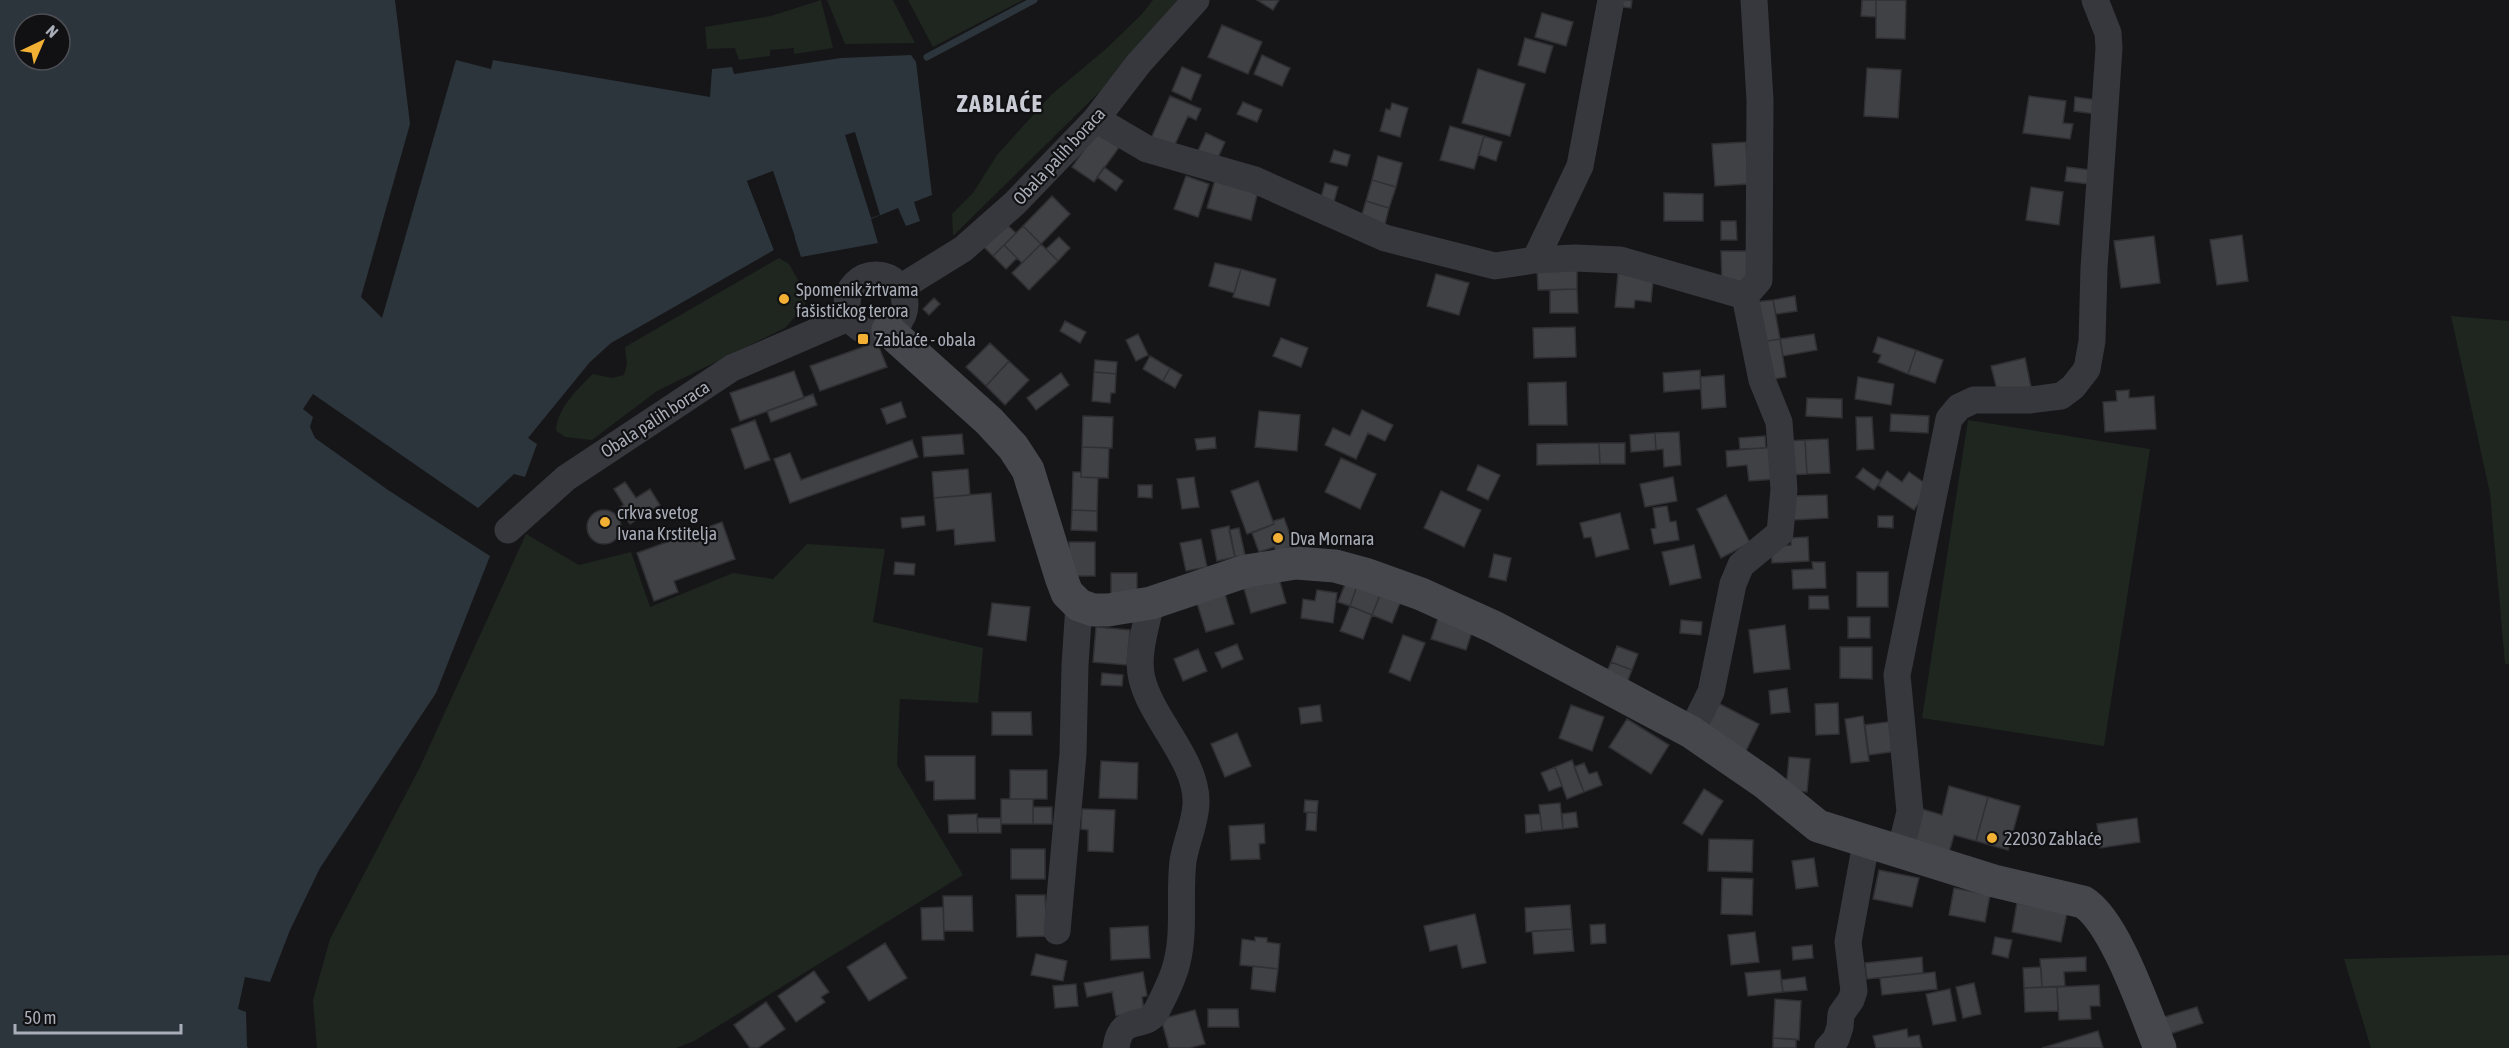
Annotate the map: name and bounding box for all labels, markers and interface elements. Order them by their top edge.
north arrow [12,12,72,72]
text: N [43,21,62,41]
district label: ZABLAĆE [957,90,1043,117]
street label: Obala palih boraca [1009,103,1109,209]
place label: Spomenik žrtvama fašističkog terora [796,279,919,321]
marker: Spomenik žrtvama fašističkog terora [777,292,791,306]
place label: Zablaće - obala [875,329,976,350]
marker: Zablaće - obala [856,332,870,346]
street label: Obala palih boraca [597,376,713,462]
place label: crkva svetog Ivana Krstitelja [617,502,717,544]
marker: crkva svetog Ivana Krstitelja [598,515,612,529]
place label: Dva Mornara [1290,528,1374,549]
marker: Dva Mornara [1271,531,1285,545]
place label: 22030 Zablaće [2004,828,2102,849]
marker: 22030 Zablaće [1985,831,1999,845]
scale bar [15,997,182,1035]
text: 50 m [24,1007,56,1028]

